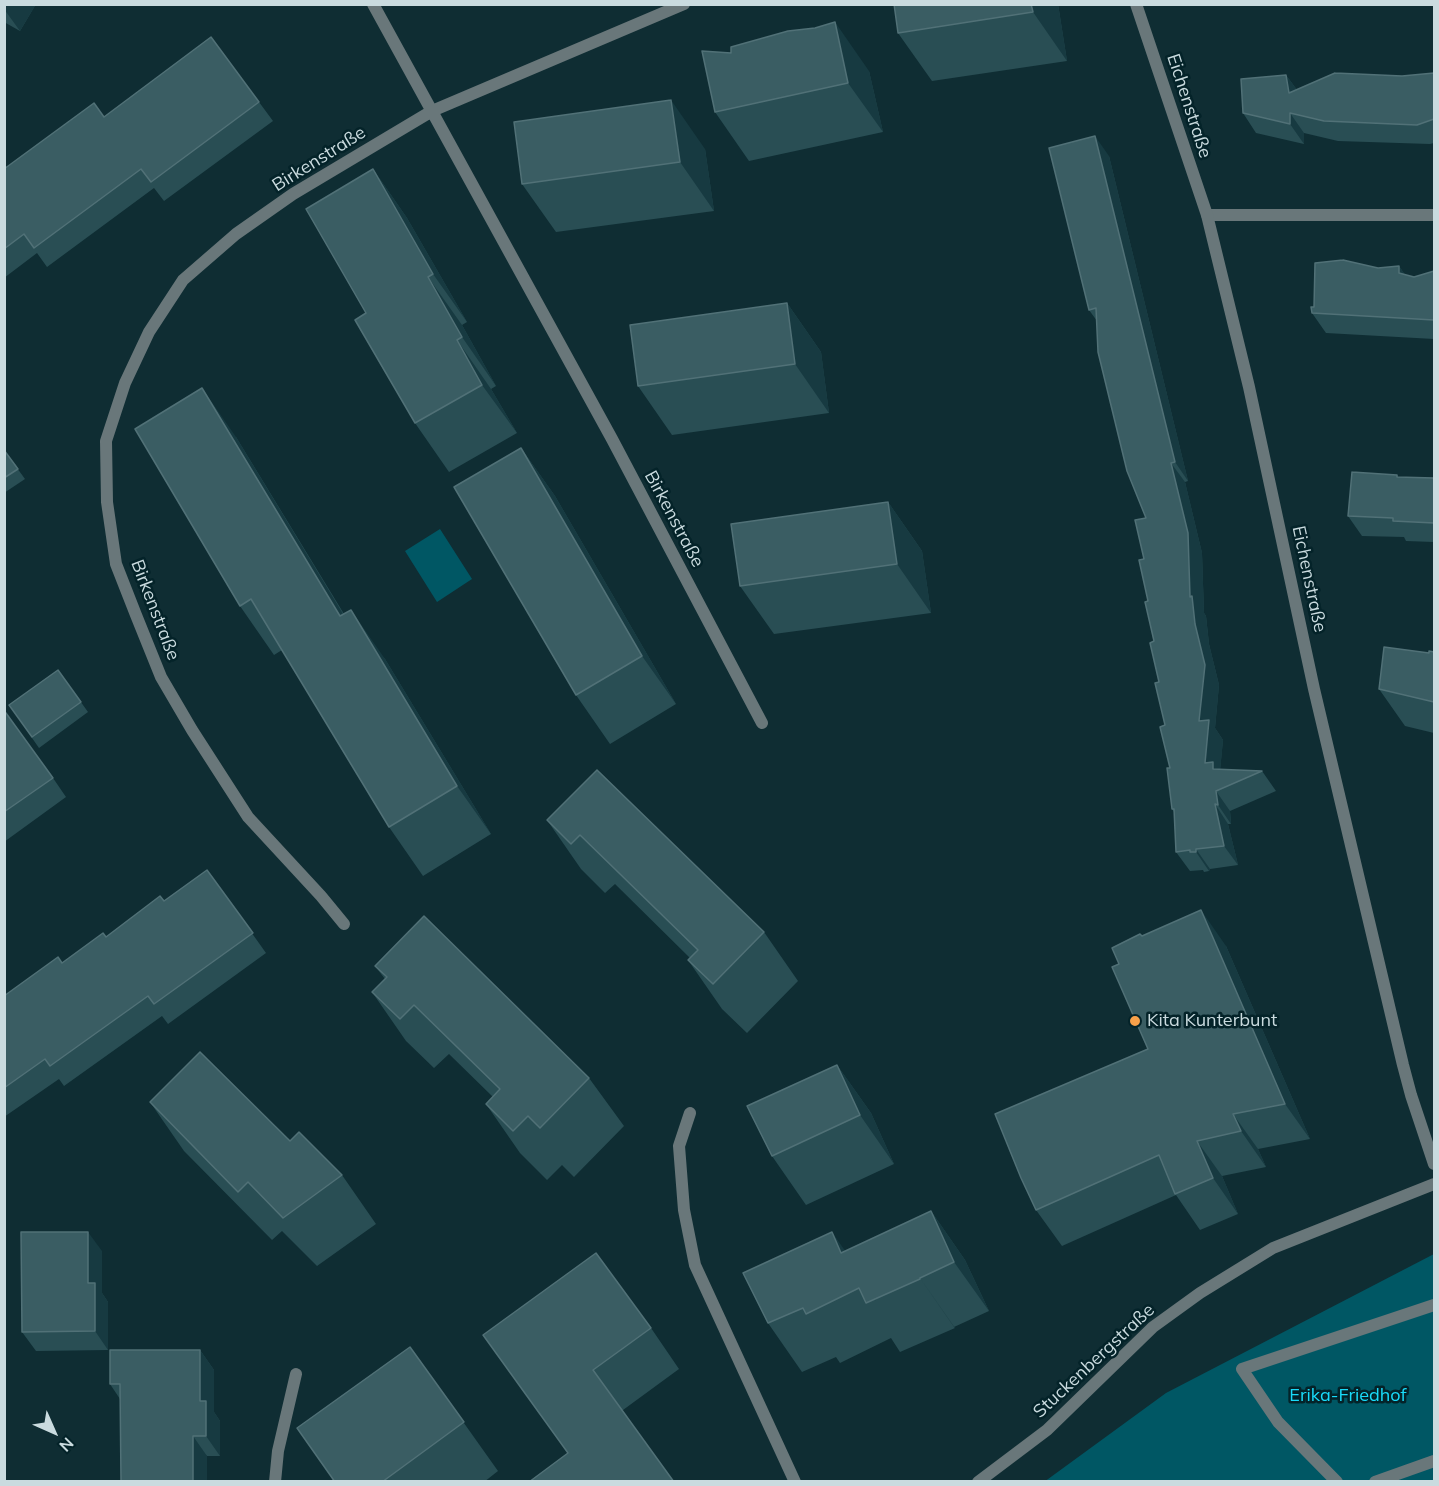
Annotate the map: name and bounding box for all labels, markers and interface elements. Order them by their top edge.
street label: Eichenstraße [1162,51,1216,161]
street label: Birkenstraße [268,122,370,196]
street label: Birkenstraße [640,467,708,571]
street label: Eichenstraße [1287,524,1331,634]
street label: Birkenstraße [126,557,184,663]
place label: Kita Kunterbunt [1147,1010,1277,1032]
marker: Kita Kunterbunt [1128,1014,1142,1028]
street label: Stuckenbergstraße [1029,1299,1159,1423]
park label: Erika-Friedhof [1289,1385,1407,1407]
north arrow [24,1402,84,1462]
text: N [55,1433,78,1456]

